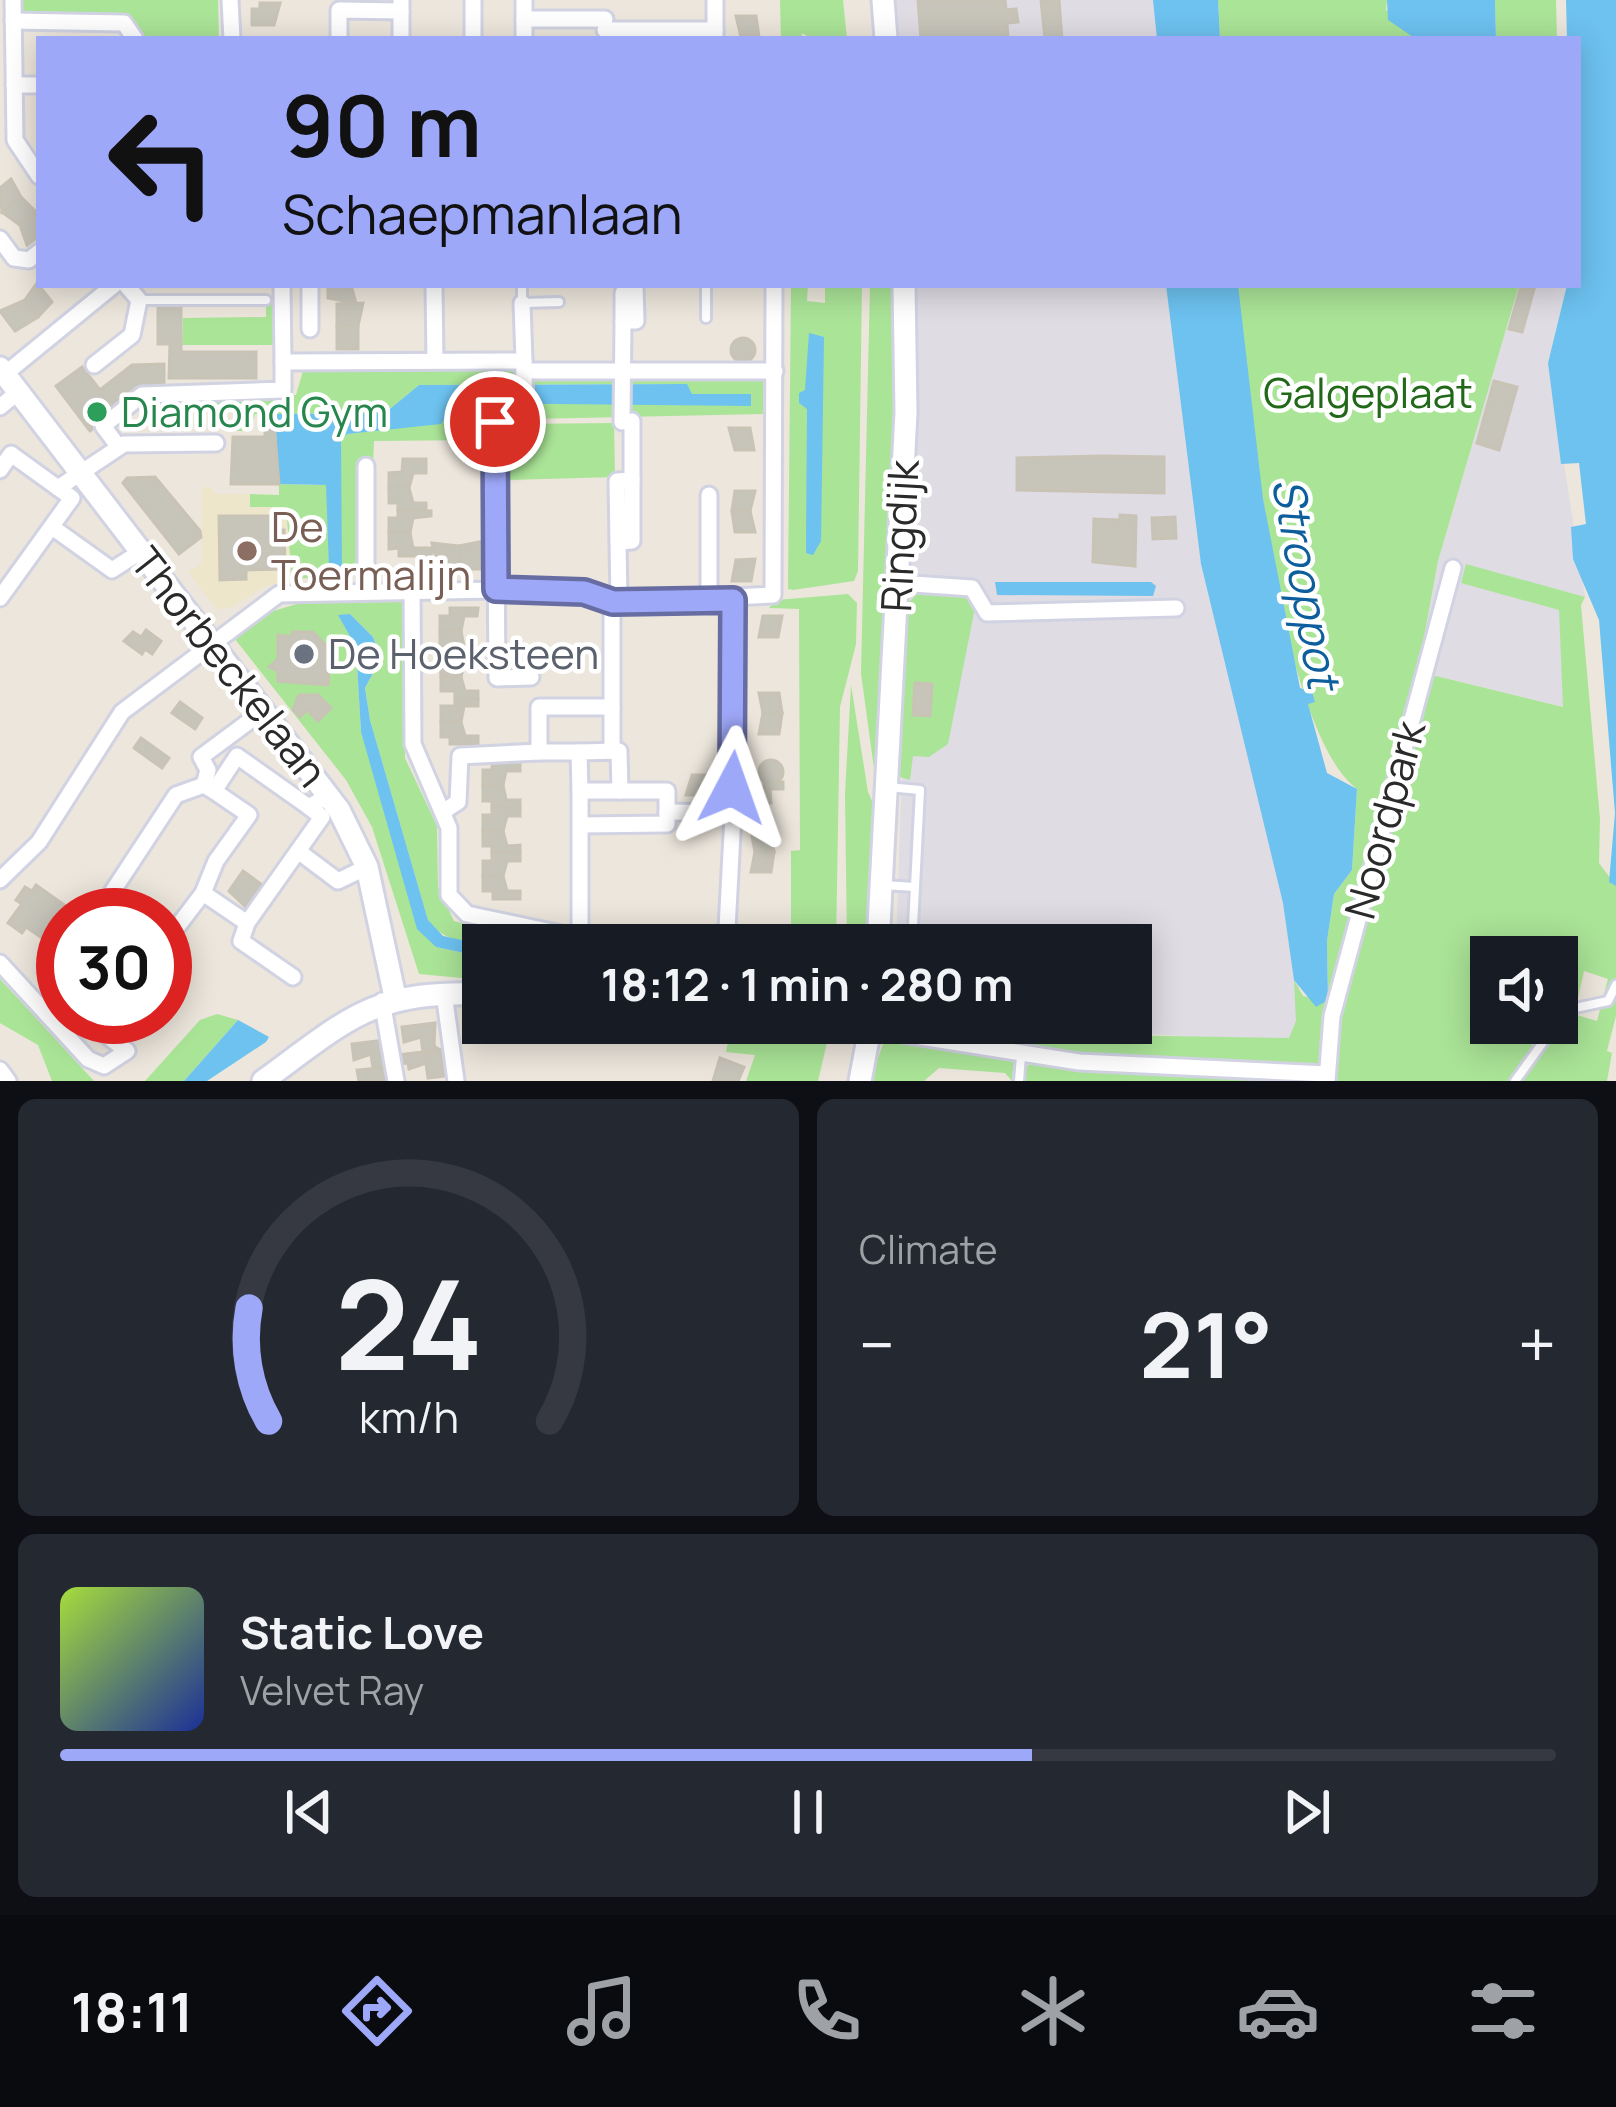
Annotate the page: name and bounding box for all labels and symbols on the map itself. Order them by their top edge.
park label: Galgeplaat [1263,363,1473,421]
pin [444,371,546,473]
place label: Diamond Gym [121,382,388,440]
marker: Diamond Gym [84,399,110,425]
street label: Ringdijk [866,457,932,613]
water label: Strooppot [1258,473,1357,698]
place label: De Toermalijn [271,497,471,603]
street label: Thorbeckelaan [118,535,342,798]
marker: De Toermalijn [234,538,260,564]
place label: De Hoeksteen [328,624,599,682]
marker: De Hoeksteen [291,641,317,667]
street label: Noordpark [1330,713,1439,925]
position arrow [669,725,795,851]
speed limit sign: 30 [36,888,192,1044]

